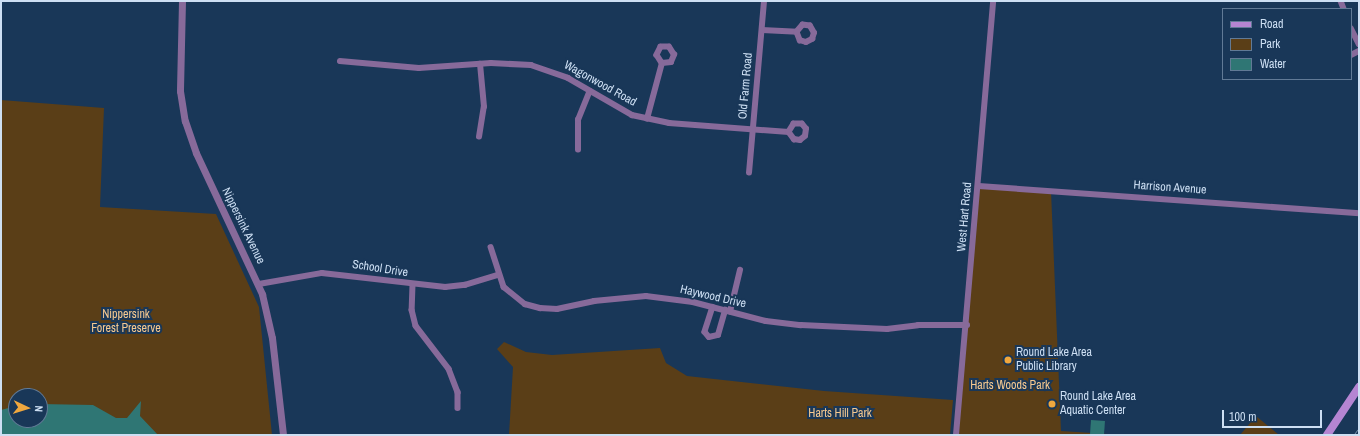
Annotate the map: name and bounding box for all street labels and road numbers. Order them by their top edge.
street label: Old Farm Road [736,52,756,120]
street label: Wagonwood Road [561,58,639,110]
street label: Harrison Avenue [1133,178,1207,198]
street label: West Hart Road [955,182,975,252]
street label: Nippersink Avenue [218,185,268,267]
street label: School Drive [351,257,409,281]
street label: Haywood Drive [679,282,747,312]

